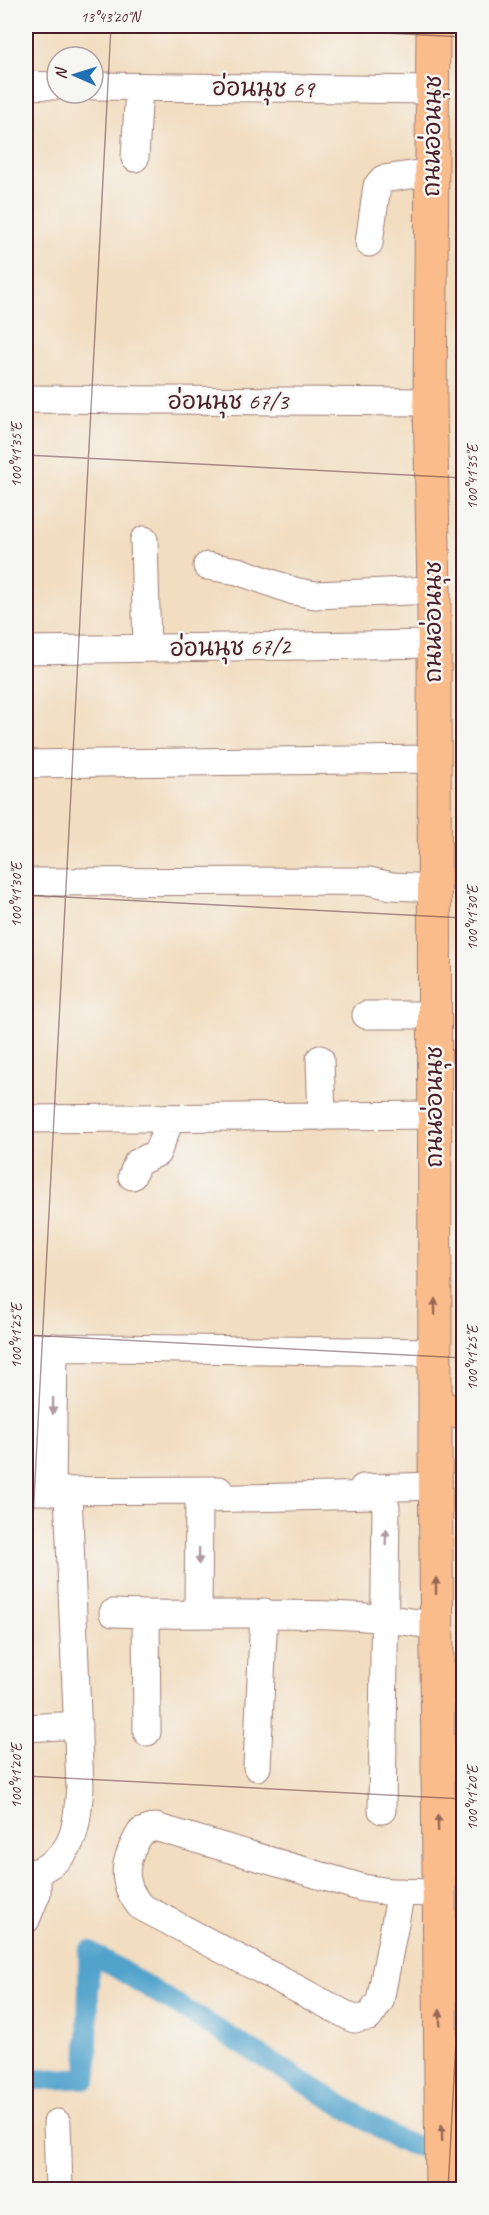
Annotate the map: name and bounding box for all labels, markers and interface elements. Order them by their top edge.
text: 13°43'20"N [80,8,143,27]
north arrow [45,45,105,105]
text: N [51,66,71,80]
street label: อ่อนนุช 69 [212,72,316,107]
street label: ถนนอ่อนนุช [416,75,451,197]
street label: อ่อนนุช 67/3 [168,386,290,419]
text: 100°41'35"E [7,421,26,487]
text: 100°41'35"E [463,443,482,509]
street label: ถนนอ่อนนุช [418,561,451,683]
street label: อ่อนนุช 67/2 [169,631,293,666]
text: 100°41'30"E [7,861,26,927]
text: 100°41'30"E [463,884,482,950]
street label: ถนนอ่อนนุช [419,1046,452,1168]
one-way arrow [430,1298,440,1317]
text: 100°41'25"E [7,1302,26,1368]
text: 100°41'25"E [463,1324,482,1390]
one-way arrow [49,1396,58,1415]
one-way arrow [381,1528,390,1547]
one-way arrow [194,1547,204,1566]
one-way arrow [431,1577,441,1596]
text: 100°41'20"E [7,1742,26,1808]
text: 100°41'20"E [463,1764,482,1830]
one-way arrow [434,1814,443,1833]
one-way arrow [435,2009,445,2028]
one-way arrow [437,2124,446,2143]

